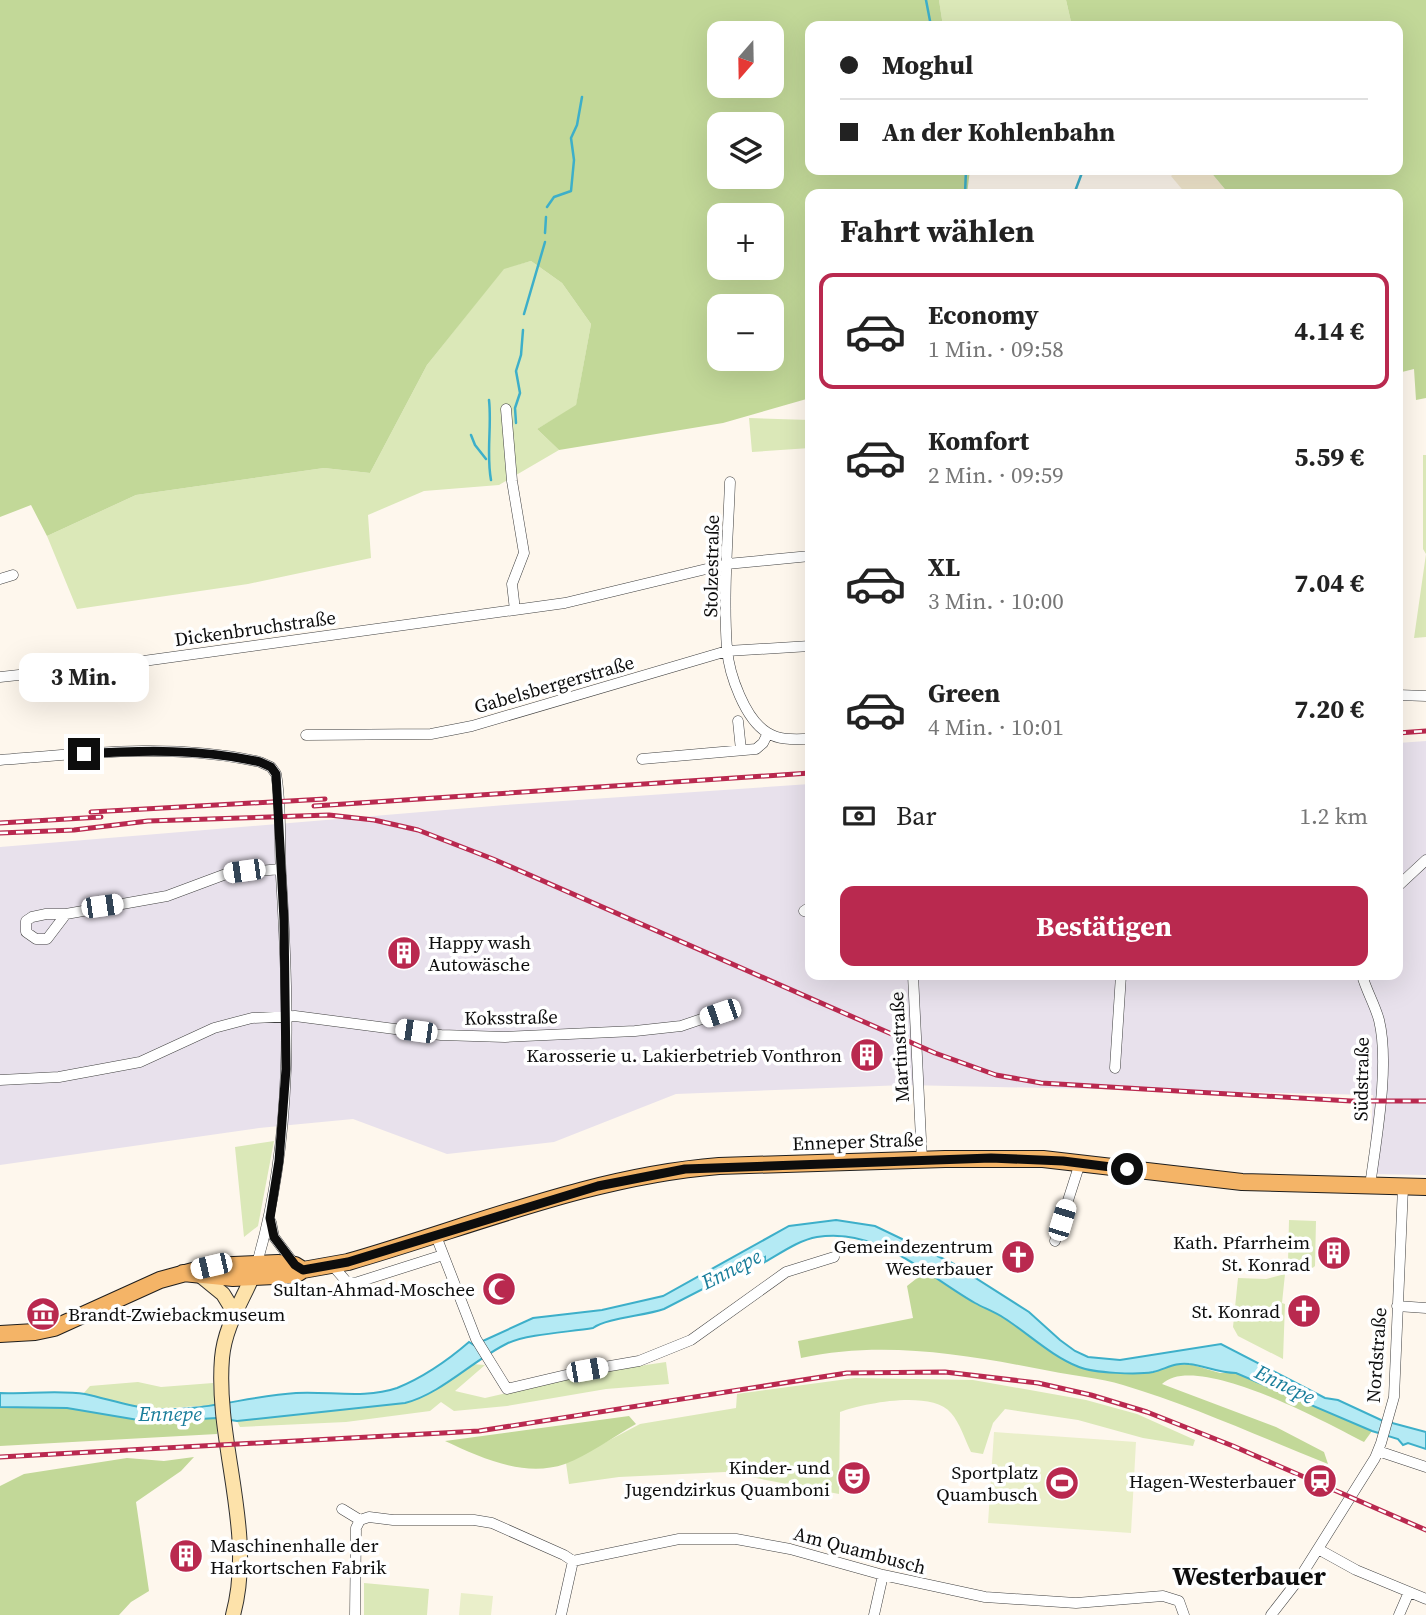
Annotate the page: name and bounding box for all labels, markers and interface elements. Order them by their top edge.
north arrow [707,21,784,98]
map controls [707,21,784,371]
text: Moghul [882,47,973,83]
button: layers [707,112,784,189]
text: An der Kohlenbahn [882,114,1115,150]
button: + [707,203,784,280]
text: Fahrt wählen [840,209,1035,253]
button: − [707,294,784,371]
text: Economy [928,297,1039,333]
icon: car [844,300,907,363]
text: 4.14 € [1294,313,1364,349]
text: 1 Min. · 09:58 [928,333,1064,365]
text: Komfort [928,423,1029,459]
icon: car [844,426,907,489]
text: 5.59 € [1294,439,1364,475]
text: 2 Min. · 09:59 [928,459,1064,491]
street label: Stolzestraße [697,514,725,618]
text: XL [928,549,960,585]
icon: car [844,552,907,615]
text: 7.04 € [1294,565,1364,601]
text: 3 Min. · 10:00 [928,585,1064,617]
street label: Dickenbruchstraße [173,604,337,652]
street label: Gabelsbergerstraße [471,649,637,719]
callout: 3 Min. [19,652,149,702]
text: 3 Min. [51,661,117,693]
text: Green [928,675,1000,711]
icon: car [844,678,907,741]
text: 7.20 € [1294,691,1364,727]
text: 4 Min. · 10:01 [928,711,1064,743]
route end [68,738,100,770]
icon: cash [840,797,878,835]
text: Bar [896,798,936,834]
text: 1.2 km [1299,800,1368,832]
car [222,858,267,884]
button: Bestätigen [840,886,1368,966]
car [80,893,125,919]
place label: Happy wash Autowäsche [428,929,531,977]
building icon: Happy wash Autowäsche [385,934,423,972]
street label: Martinstraße [883,991,915,1103]
car [697,996,744,1030]
street label: Koksstraße [464,1003,558,1031]
car [394,1018,439,1044]
building icon: Karosserie u. Lakierbetrieb Vonthron [848,1036,886,1074]
street label: Südstraße [1347,1037,1375,1121]
place label: Karosserie u. Lakierbetrieb Vonthron [526,1042,842,1068]
street label: Enneper Straße [792,1126,924,1156]
route start [1111,1153,1143,1185]
car [1046,1197,1079,1243]
place label: Kath. Pfarrheim St. Konrad [1173,1229,1310,1277]
place label: Gemeindezentrum Westerbauer [834,1233,993,1281]
building icon: Kath. Pfarrheim St. Konrad [1315,1234,1353,1272]
church icon: Gemeindezentrum Westerbauer [999,1238,1037,1276]
water label: Ennepe [695,1241,766,1297]
car [189,1251,234,1281]
mosque icon: Sultan-Ahmad-Moschee [480,1270,518,1308]
place label: Sultan-Ahmad-Moschee [273,1276,475,1302]
church icon: St. Konrad [1285,1292,1323,1330]
museum icon: Brandt-Zwiebackmuseum [24,1295,62,1333]
place label: St. Konrad [1192,1298,1280,1324]
place label: Brandt-Zwiebackmuseum [68,1301,285,1327]
street label: Nordstraße [1360,1306,1392,1404]
car [565,1356,610,1384]
water label: Ennepe [1249,1357,1320,1411]
water label: Ennepe [137,1399,202,1428]
place label: Kinder- und Jugendzirkus Quamboni [624,1454,830,1502]
theatre icon: Kinder- und Jugendzirkus Quamboni [835,1459,873,1497]
place label: Sportplatz Quambusch [936,1459,1038,1507]
station icon: Hagen-Westerbauer [1301,1462,1339,1500]
sports icon: Sportplatz Quambusch [1043,1464,1081,1502]
place label: Hagen-Westerbauer [1129,1468,1296,1494]
street label: Am Quambusch [791,1520,929,1580]
place label: Maschinenhalle der Harkortschen Fabrik [210,1532,387,1580]
building icon: Maschinenhalle der Harkortschen Fabrik [167,1537,205,1575]
district label: Westerbauer [1172,1558,1327,1594]

